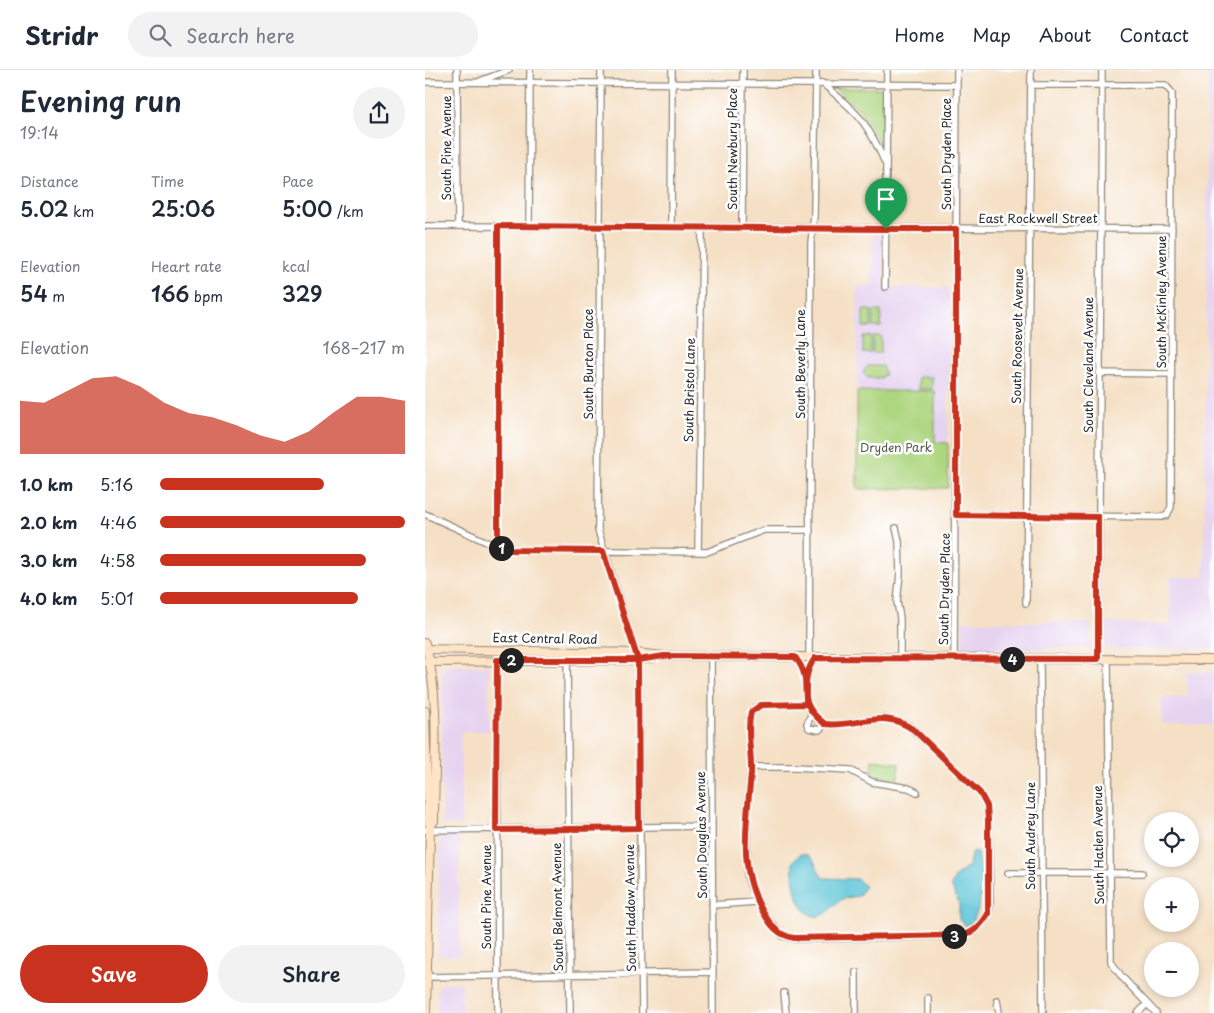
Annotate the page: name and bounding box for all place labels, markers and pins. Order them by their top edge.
pin [865,178,907,229]
pin: 1 [489,536,513,560]
pin: 4 [999,646,1025,672]
pin: 2 [499,648,523,672]
pin: 3 [941,924,967,948]

